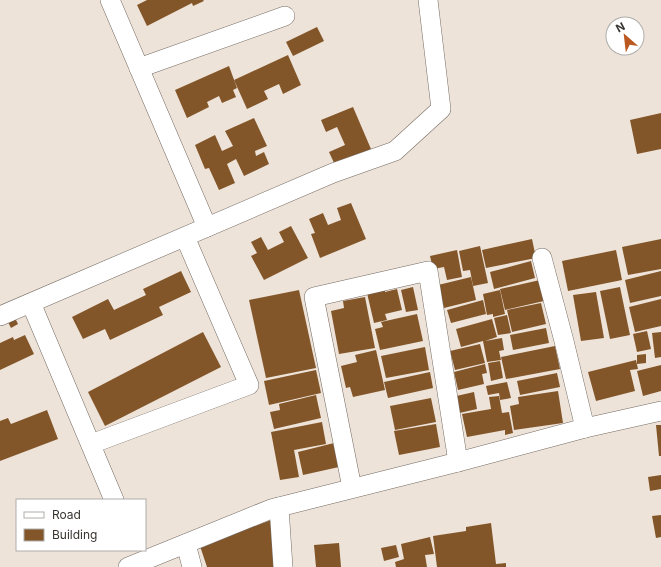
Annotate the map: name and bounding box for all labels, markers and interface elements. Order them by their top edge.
north arrow [605,16,645,56]
text: N [613,19,627,35]
legend [16,499,146,551]
text: Road [52,507,81,522]
text: Building [52,527,97,542]

